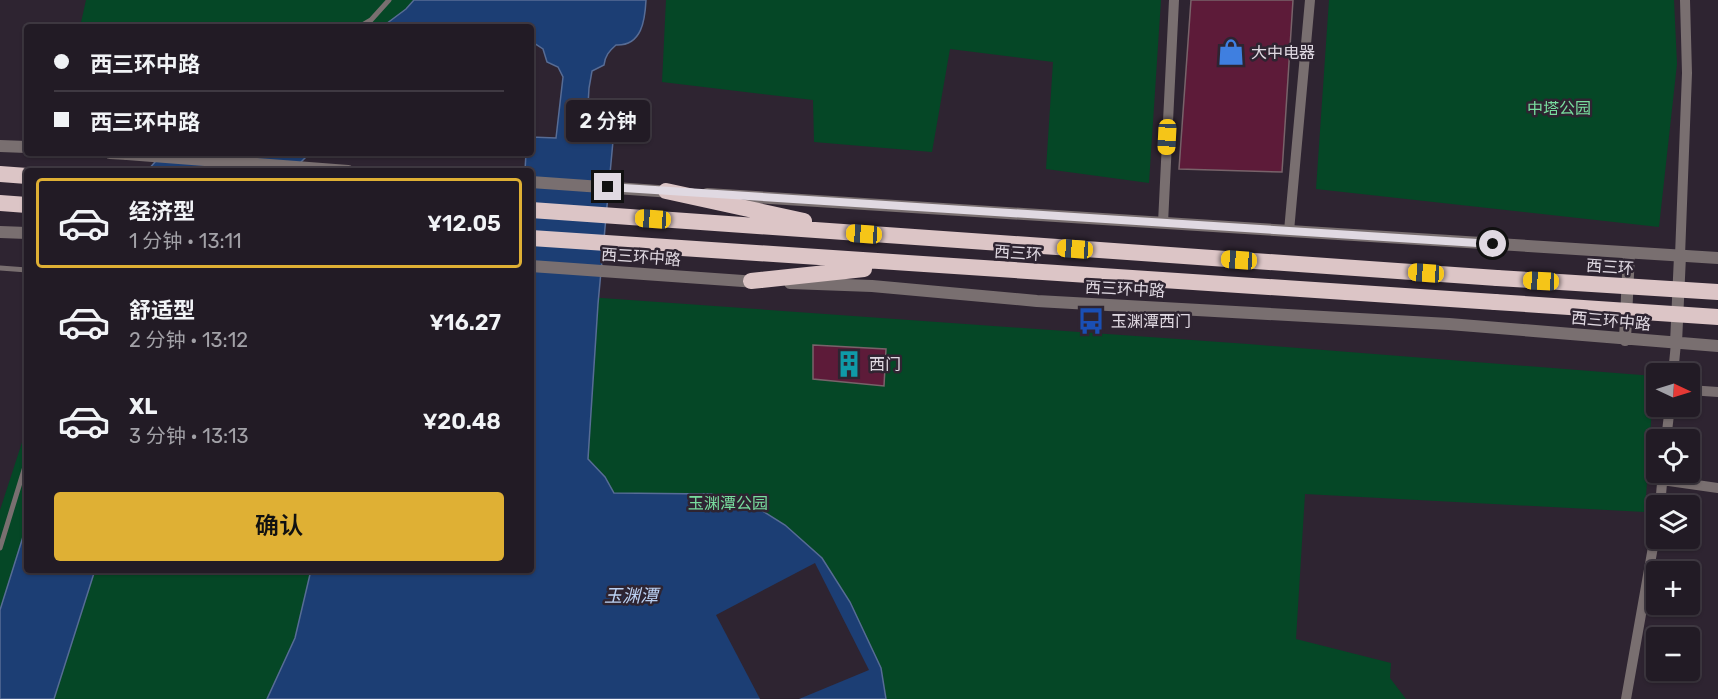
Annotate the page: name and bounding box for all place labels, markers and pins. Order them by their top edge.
shop icon: 大中电器 [1216,37,1246,67]
place label: 大中电器 [1251,43,1315,62]
bus stop icon: 玉渊潭西门 [1076,306,1106,336]
place label: 玉渊潭西门 [1111,312,1191,331]
building icon: 西门 [834,349,864,379]
place label: 西门 [869,355,901,374]

